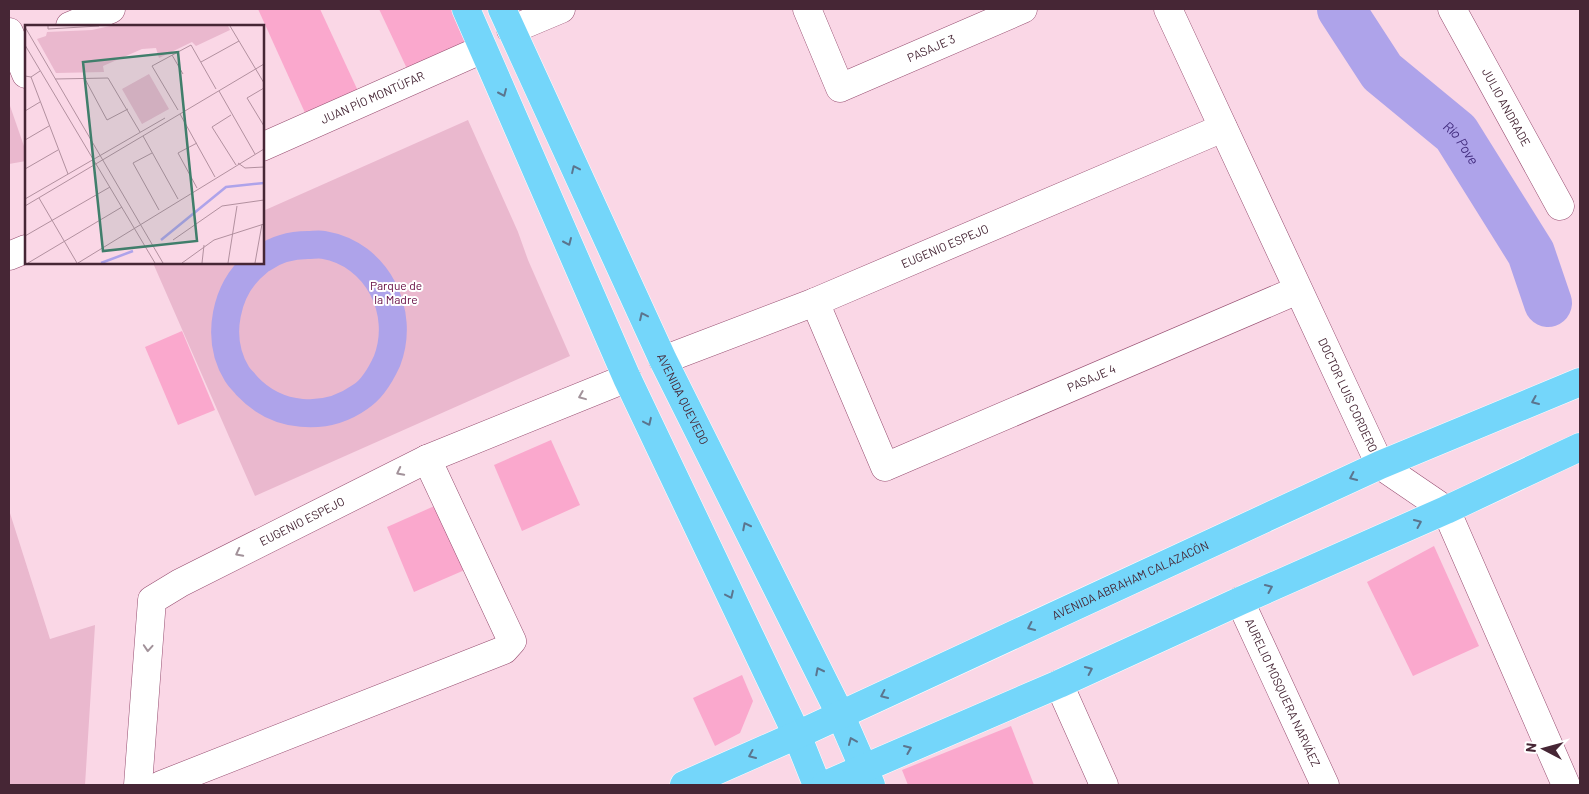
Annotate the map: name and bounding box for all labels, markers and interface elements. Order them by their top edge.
inset map [25,25,264,264]
street label: PASAJE 3 [905,31,957,64]
street label: JULIO ANDRADE [1480,65,1534,148]
street label: JUAN PÍO MONTÚFAR [318,68,426,126]
one-way arrow [496,88,507,97]
water label: Río Pove [1440,117,1483,168]
one-way arrow [571,165,581,174]
street label: EUGENIO ESPEJO [899,221,990,270]
one-way arrow [561,237,572,246]
park label: Parque de la Madre [370,278,422,306]
one-way arrow [639,312,649,321]
street label: DOCTOR LUIS CORDERO [1316,336,1381,454]
street label: AVENIDA QUEVEDO [655,351,712,447]
street label: PASAJE 4 [1065,361,1118,394]
one-way arrow [578,390,587,401]
one-way arrow [1531,395,1540,405]
one-way arrow [642,417,652,426]
one-way arrow [396,466,405,477]
one-way arrow [1349,471,1358,482]
street label: EUGENIO ESPEJO [257,494,347,548]
one-way arrow [1413,518,1422,529]
one-way arrow [742,522,752,531]
street label: AVENIDA ABRAHAM CALAZACÓN [1049,537,1211,622]
one-way arrow [235,547,244,558]
one-way arrow [1264,583,1273,594]
one-way arrow [724,590,734,599]
street label: AURELIO MOSQUERA NARVÁEZ [1243,616,1324,769]
one-way arrow [1027,620,1036,631]
one-way arrow [143,644,154,652]
one-way arrow [1084,666,1093,676]
one-way arrow [815,667,825,676]
one-way arrow [880,688,889,699]
north arrow [1519,724,1569,774]
one-way arrow [847,738,857,746]
text: N [1522,742,1540,753]
one-way arrow [903,745,912,755]
one-way arrow [748,748,757,759]

